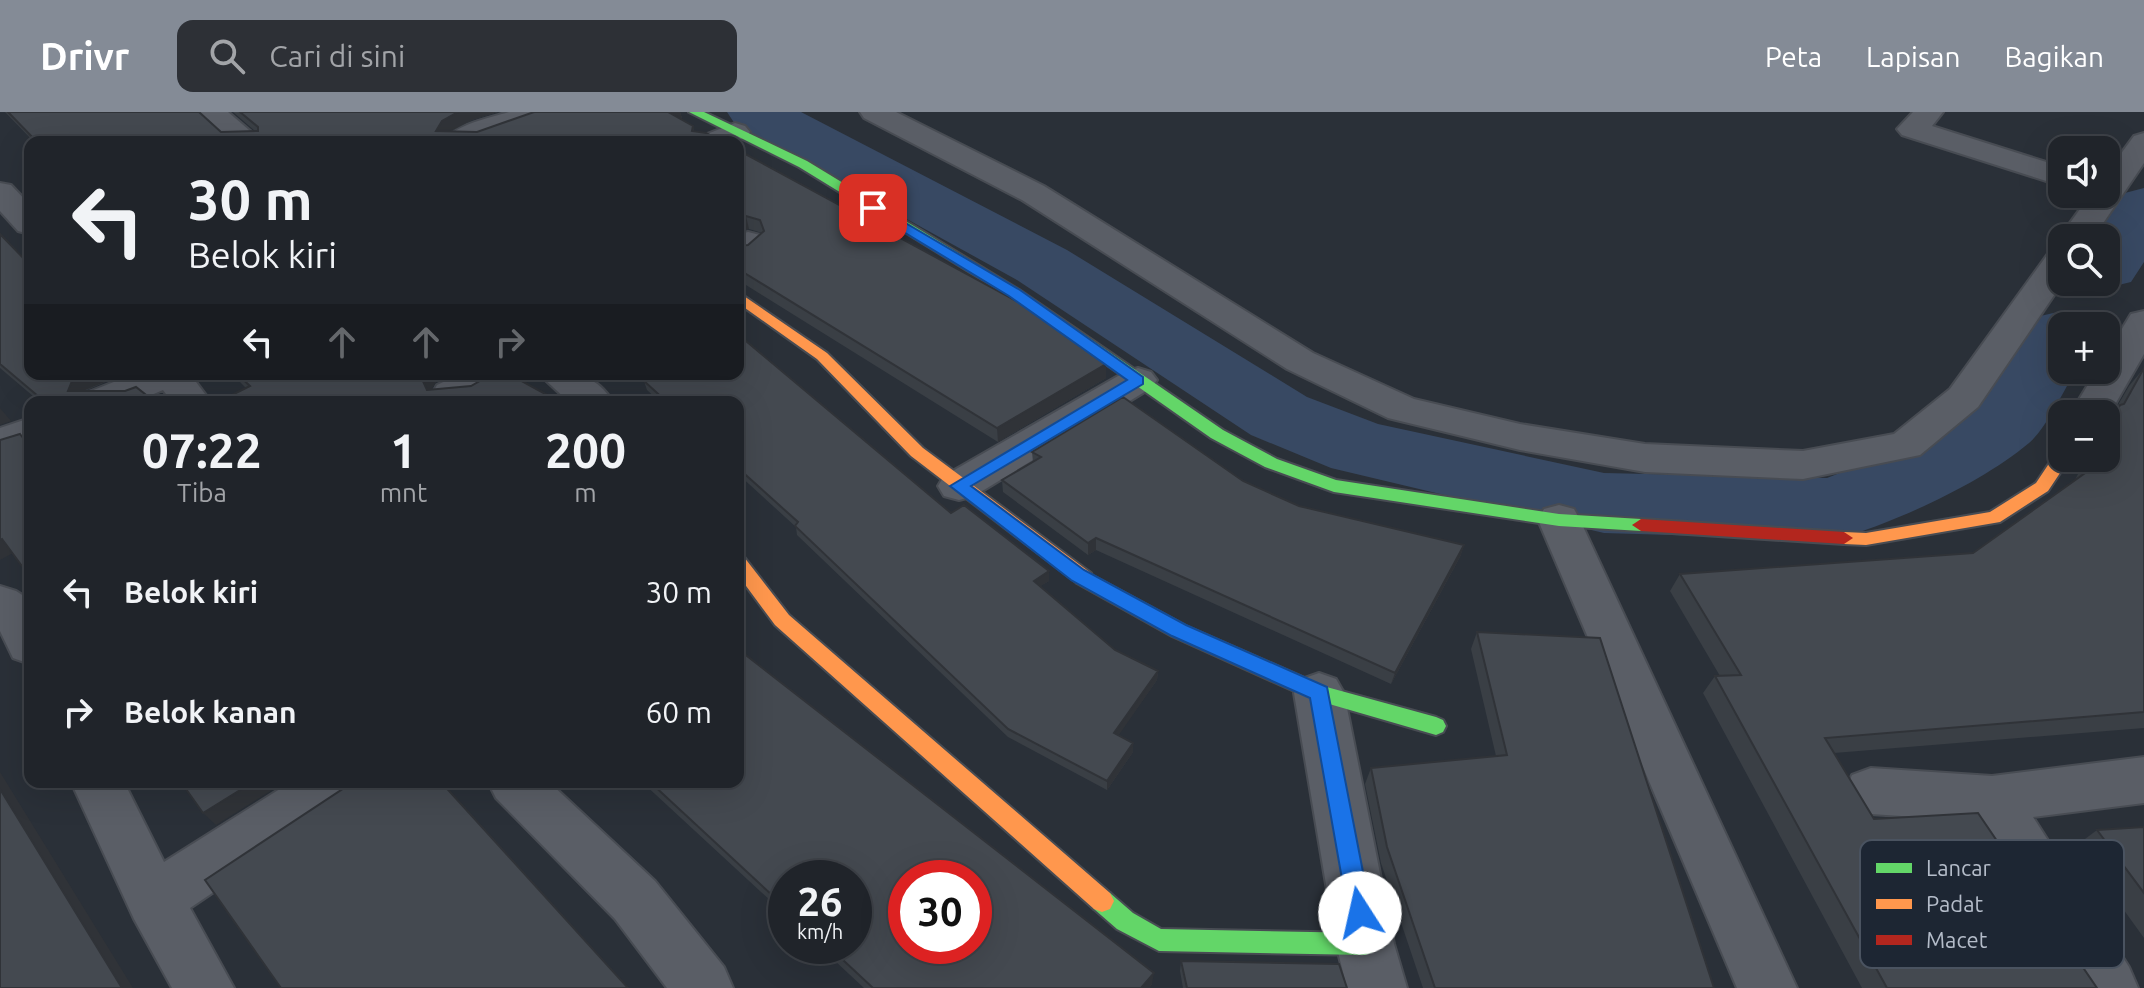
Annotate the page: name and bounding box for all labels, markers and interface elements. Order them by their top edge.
search box [177,20,737,92]
icon: search [205,34,249,78]
text: Drivr [40,35,129,77]
text: Cari di sini [269,39,405,73]
text: Peta [1765,41,1822,72]
text: Lapisan [1866,41,1960,72]
text: Bagikan [2004,41,2104,72]
map controls [2048,136,2120,472]
button: sound [2048,136,2120,208]
icon: left [56,168,160,272]
text: 30 m [188,168,313,231]
pin [839,174,907,242]
icon: arrive [851,186,895,230]
button: search [2048,224,2120,296]
text: Belok kiri [188,234,337,275]
button: + [2048,312,2120,384]
icon: left [236,320,280,364]
icon: ahead [320,320,364,364]
icon: ahead [404,320,448,364]
icon: right [488,320,532,364]
button: − [2048,400,2120,472]
text: 07:22 [142,423,262,477]
text: 1 [390,423,417,477]
text: 200 [545,423,626,477]
text: Tiba [177,478,227,507]
text: mnt [380,478,427,507]
text: m [574,478,597,507]
icon: left [56,570,100,614]
text: Belok kiri [124,575,258,609]
text: 30 m [645,575,712,609]
icon: right [56,690,100,734]
text: Belok kanan [124,695,297,729]
text: 60 m [645,695,712,729]
legend [1860,840,2124,968]
text: Lancar [1926,855,1992,880]
speed limit sign: 30 [888,860,992,964]
position arrow [1318,871,1402,955]
text: 26 [797,879,843,924]
text: Padat [1926,891,1983,916]
text: km/h [797,920,843,943]
text: Macet [1926,927,1988,952]

